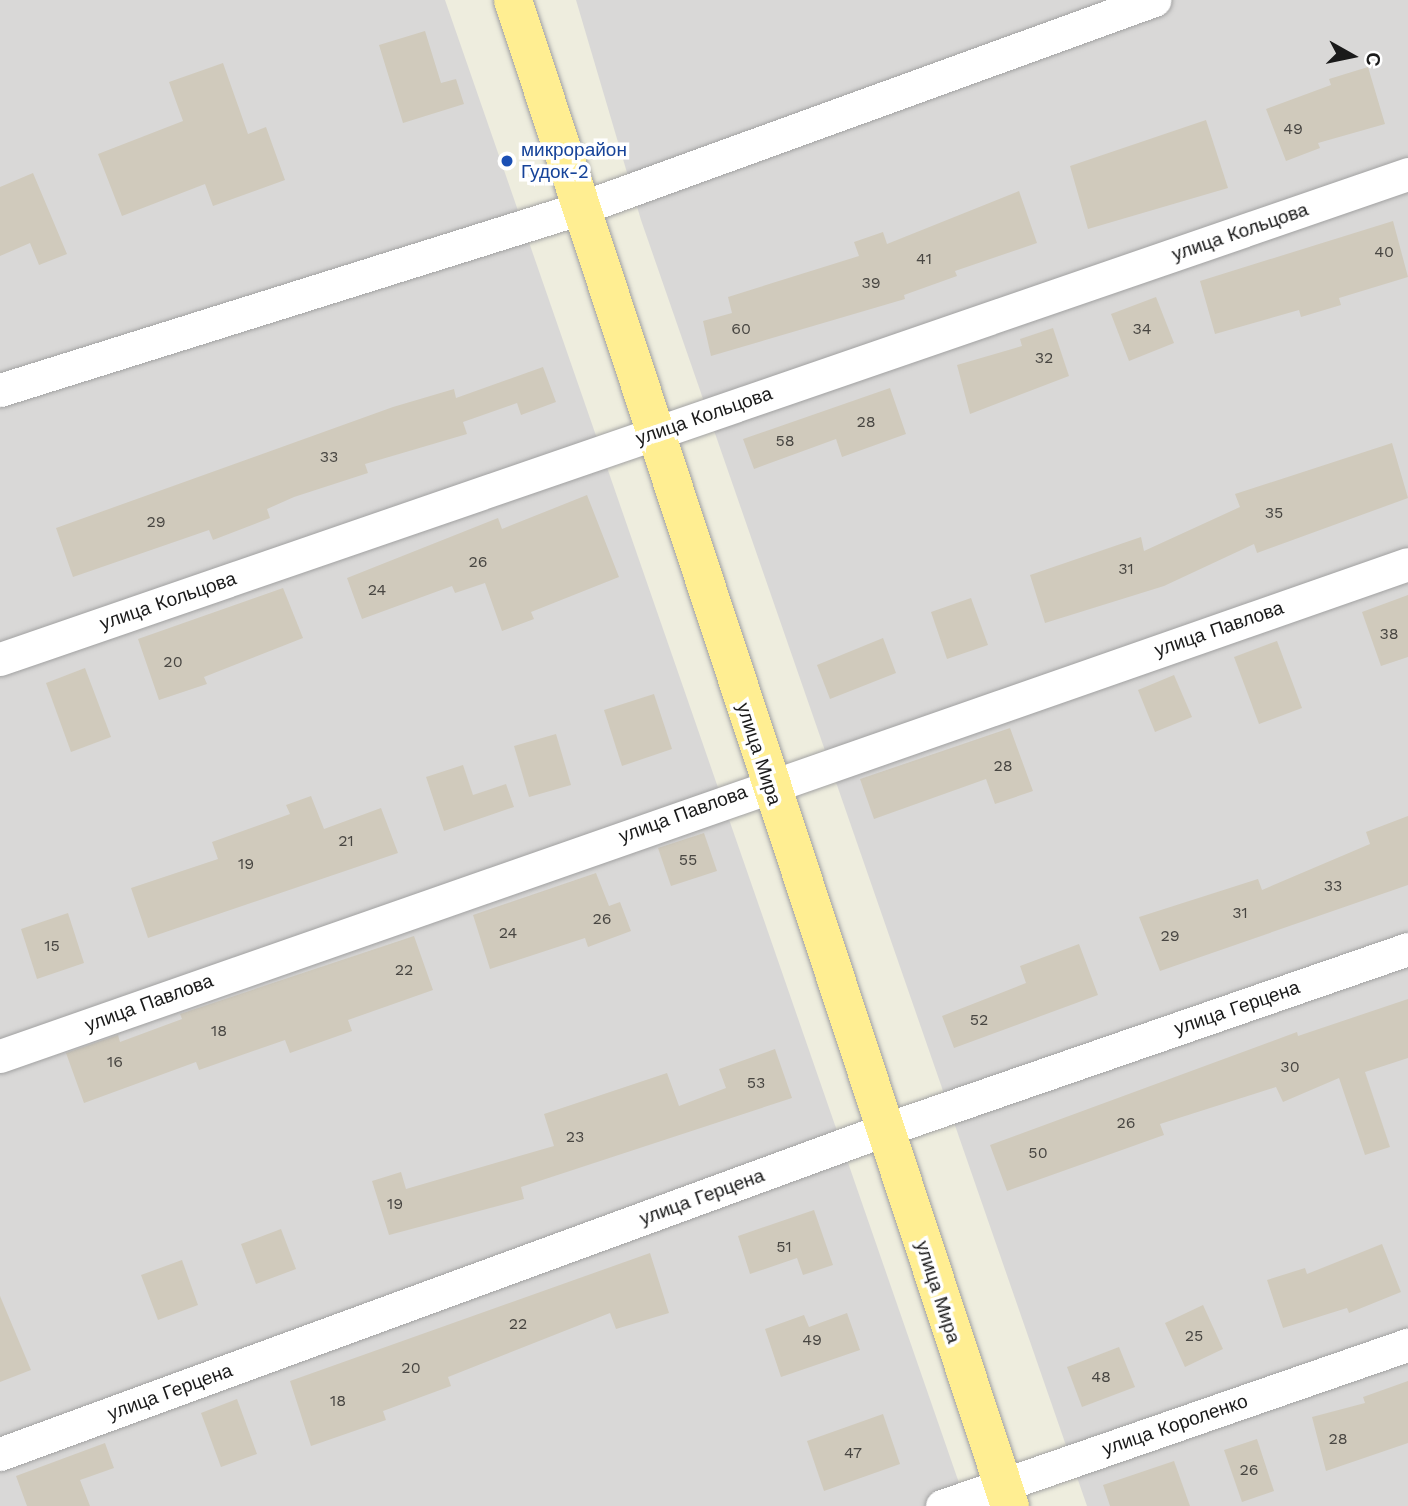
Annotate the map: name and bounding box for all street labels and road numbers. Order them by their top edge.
street label: улица Кольцова [1169,198,1311,266]
street label: улица Кольцова [633,382,775,450]
street label: улица Кольцова [97,567,239,635]
street label: улица Павлова [1152,596,1286,662]
street label: улица Мира [732,700,786,808]
street label: улица Павлова [616,780,750,848]
street label: улица Павлова [82,969,216,1037]
street label: улица Герцена [1171,976,1303,1040]
street label: улица Герцена [636,1164,768,1230]
street label: улица Мира [911,1238,965,1346]
street label: улица Герцена [104,1359,236,1425]
street label: улица Короленко [1099,1389,1251,1461]

